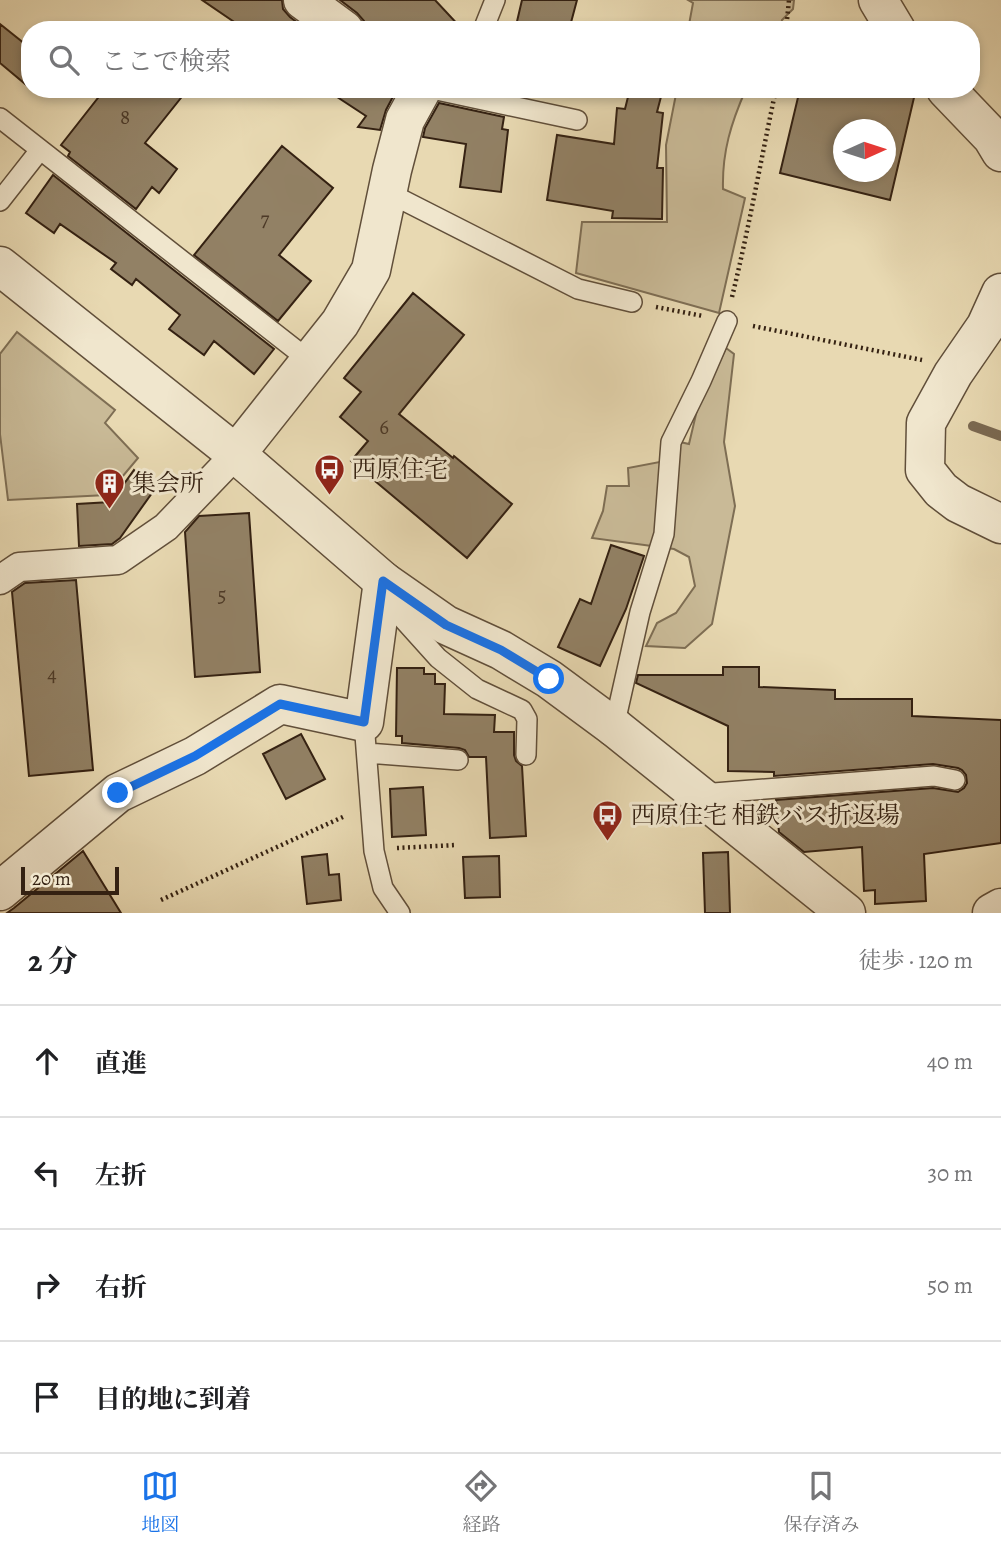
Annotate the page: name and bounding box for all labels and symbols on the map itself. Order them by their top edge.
house number: 8 [120,103,130,131]
north arrow [833,119,896,182]
house number: 7 [261,205,270,233]
house number: 6 [379,413,389,441]
bus stop icon: 西原住宅 [312,452,346,496]
place label: 西原住宅 [352,453,448,485]
building icon: 集会所 [92,466,126,510]
place label: 集会所 [132,467,204,499]
house number: 5 [217,581,227,609]
house number: 4 [47,660,57,688]
route start [533,663,564,694]
route end [102,777,133,808]
bus stop icon: 西原住宅 相鉄バス折返場 [591,798,625,842]
place label: 西原住宅 相鉄バス折返場 [631,799,900,831]
scale bar [21,864,119,896]

